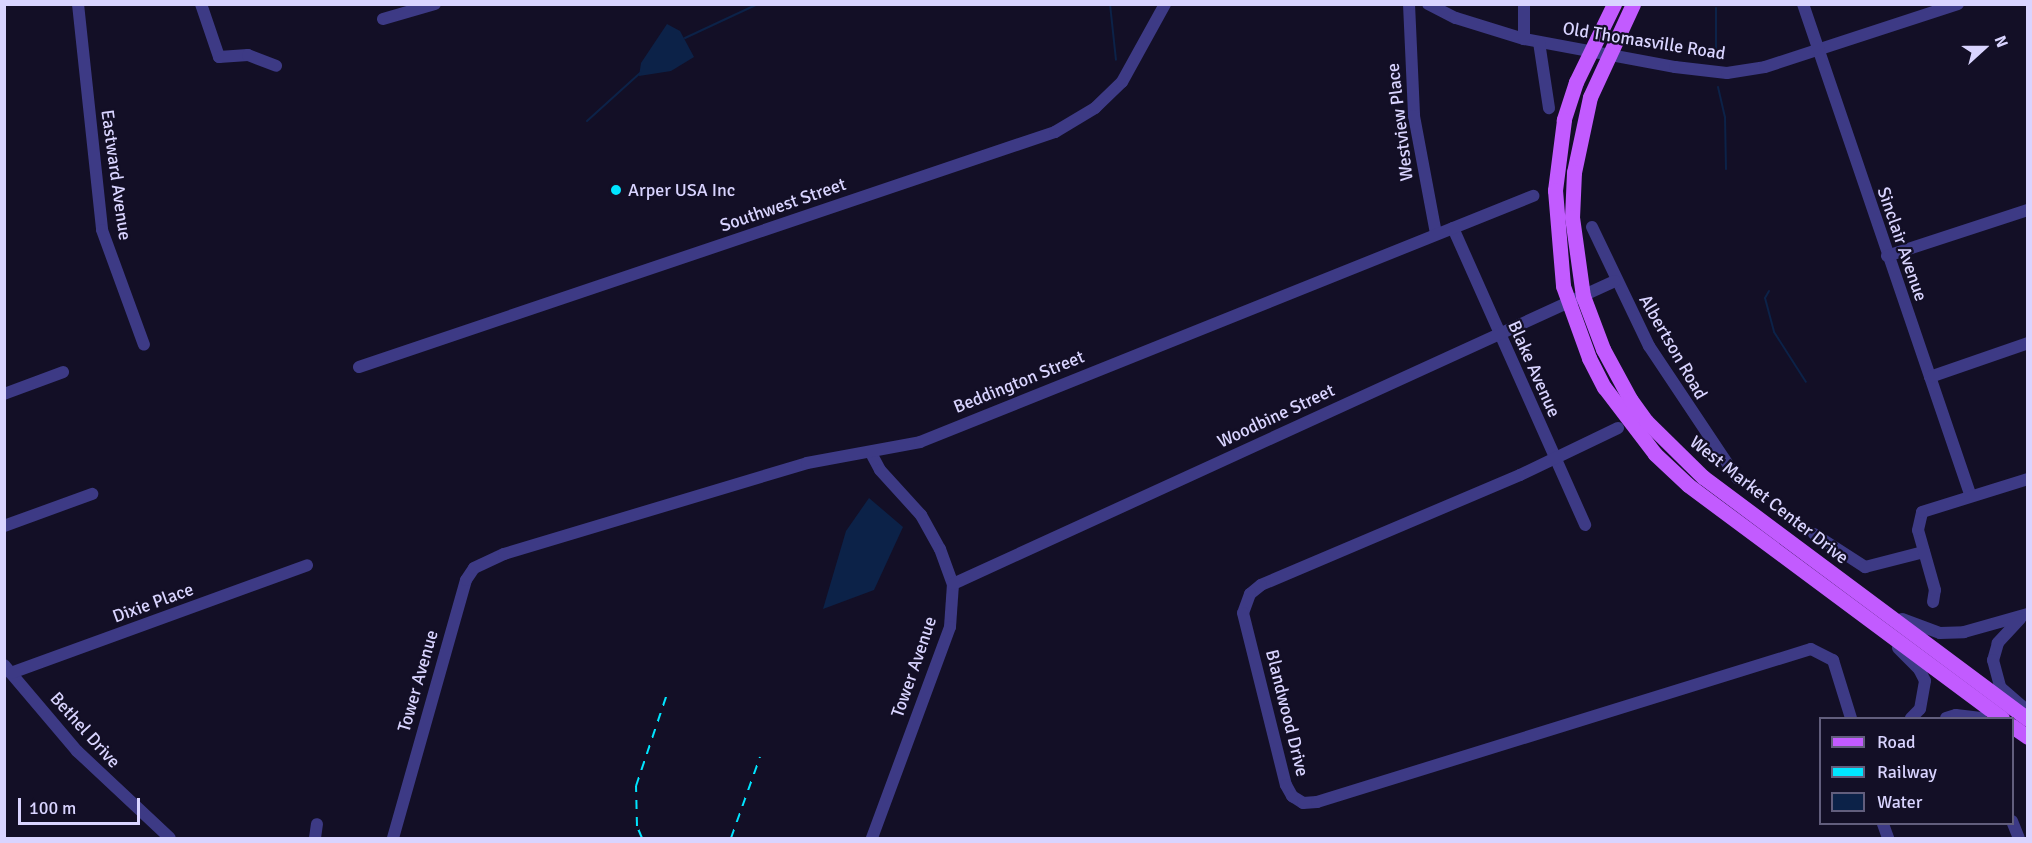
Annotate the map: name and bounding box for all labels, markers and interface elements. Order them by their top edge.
street label: Old Thomasville Road [1561,17,1727,65]
north arrow [1954,18,2014,78]
text: N [1989,33,2012,50]
street label: Westview Place [1382,62,1418,182]
street label: Eastward Avenue [96,108,136,242]
street label: Southwest Street [717,173,849,237]
place label: Arper USA Inc [628,179,735,201]
marker: Arper USA Inc [609,183,623,197]
street label: Sinclair Avenue [1872,184,1932,304]
street label: Albertson Road [1634,291,1712,403]
street label: Blake Avenue [1503,317,1565,421]
street label: Beddington Street [950,346,1088,418]
street label: Woodbine Street [1214,379,1338,453]
street label: West Market Center Drive [1685,431,1853,569]
street label: Dixie Place [110,578,196,628]
street label: Tower Avenue [887,614,941,720]
street label: Tower Avenue [393,627,443,735]
street label: Blandwood Drive [1261,647,1313,779]
street label: Bethel Drive [45,688,125,772]
legend [1819,717,2014,825]
text: Road [1877,731,1916,753]
text: Railway [1877,761,1937,783]
scale bar [21,786,142,824]
text: Water [1877,791,1922,813]
text: 100 m [29,797,76,819]

